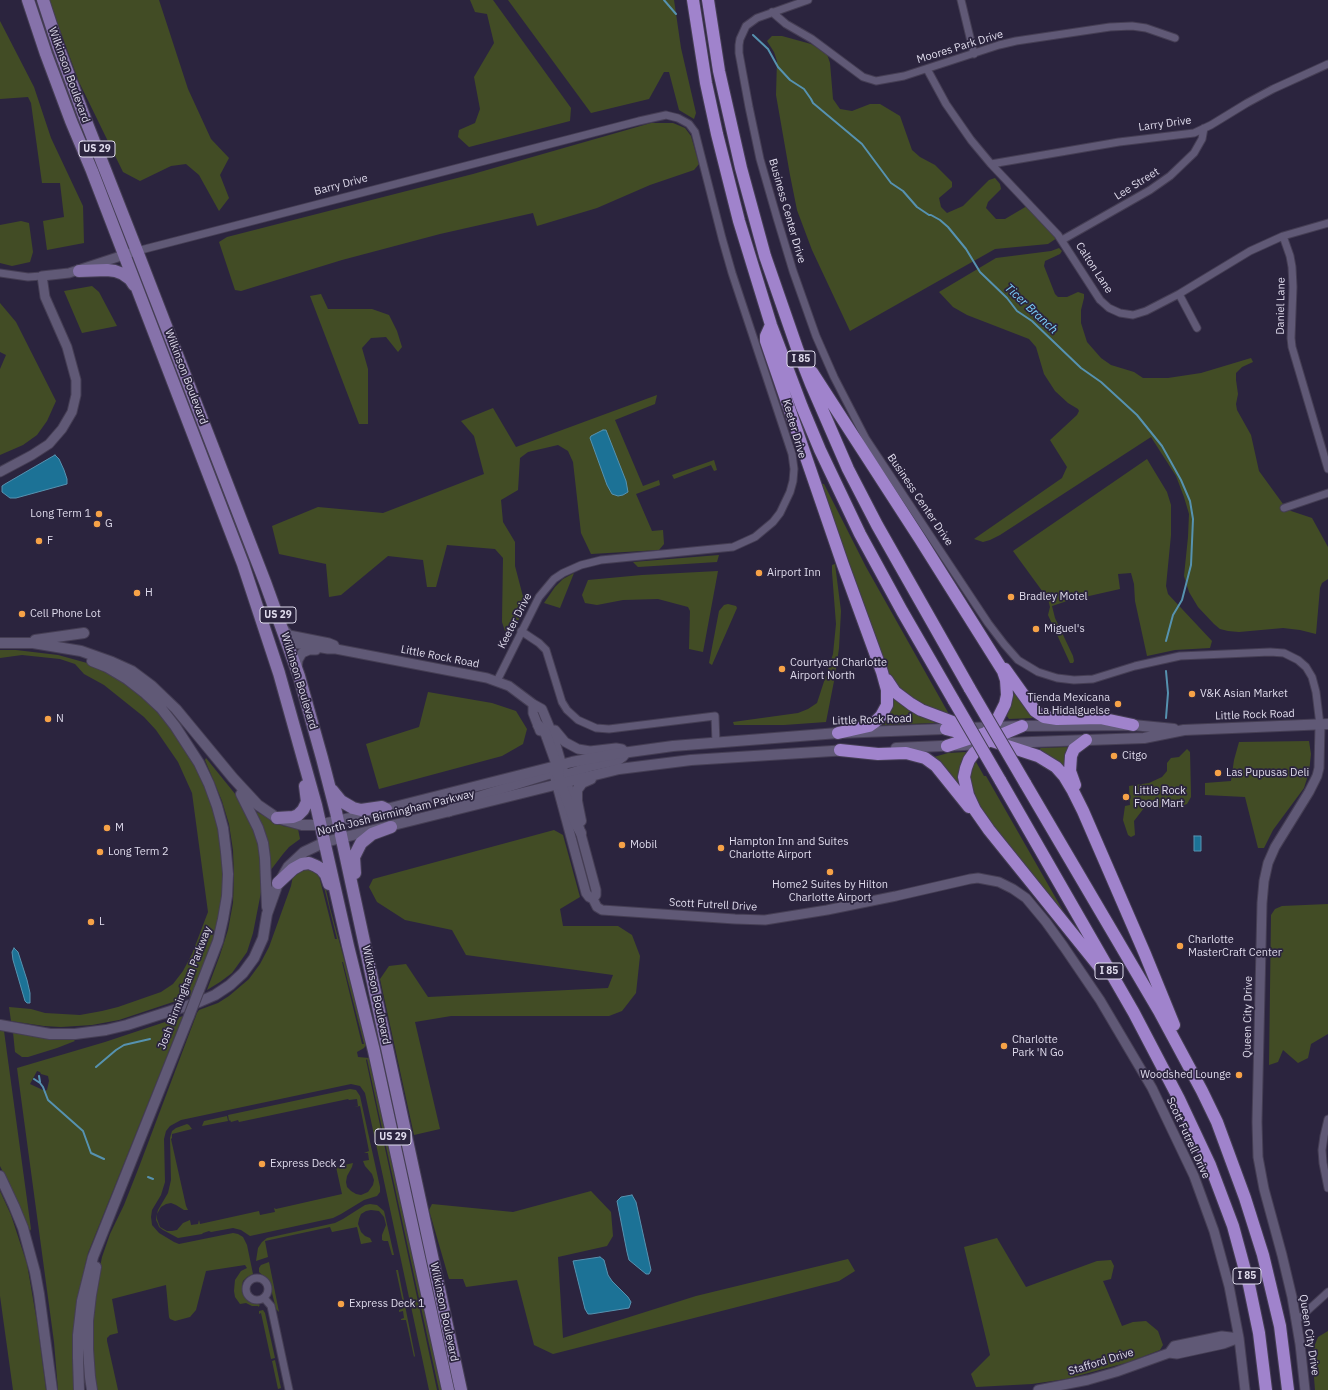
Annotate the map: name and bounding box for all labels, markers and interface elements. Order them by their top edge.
street label: Wilkinson Boulevard [46,25,92,125]
street label: Moores Park Drive [915,28,1005,66]
street label: Larry Drive [1138,114,1192,134]
road number: US 29 [79,141,115,157]
street label: Business Center Drive [766,157,808,265]
street label: Lee Street [1112,165,1162,203]
street label: Barry Drive [313,172,369,198]
street label: Calton Lane [1073,240,1115,296]
street label: Daniel Lane [1274,277,1288,335]
water label: Ticer Branch [1002,281,1060,337]
street label: Wilkinson Boulevard [162,328,210,426]
road number: I 85 [787,351,815,367]
street label: Keeter Drive [779,398,809,460]
street label: Business Center Drive [884,451,956,549]
place label: Long Term 1 [30,507,91,521]
marker: Long Term 1 [94,509,104,519]
place label: G [105,517,113,531]
marker: G [92,519,102,529]
place label: F [47,534,53,548]
marker: F [34,536,44,546]
place label: Airport Inn [767,566,821,580]
marker: Airport Inn [754,568,764,578]
place label: H [145,586,153,600]
marker: H [132,588,142,598]
place label: Bradley Motel [1019,590,1087,604]
street label: Keeter Drive [495,591,535,651]
marker: Bradley Motel [1006,592,1016,602]
place label: Cell Phone Lot [30,607,101,621]
road number: US 29 [260,607,296,623]
marker: Cell Phone Lot [17,609,27,619]
place label: Miguel's [1044,622,1085,636]
marker: Miguel's [1031,624,1041,634]
street label: Wilkinson Boulevard [278,631,320,731]
street label: Little Rock Road [400,643,480,671]
place label: Courtyard Charlotte Airport North [790,656,887,682]
marker: Courtyard Charlotte Airport North [777,664,787,674]
place label: V&K Asian Market [1200,687,1288,701]
marker: V&K Asian Market [1187,689,1197,699]
place label: Tienda Mexicana La Hidalguelse [1027,691,1110,717]
marker: Tienda Mexicana La Hidalguelse [1113,699,1123,709]
street label: Little Rock Road [1215,707,1295,723]
place label: N [56,712,64,726]
street label: Little Rock Road [832,712,912,728]
marker: N [43,714,53,724]
place label: Citgo [1122,749,1147,763]
marker: Citgo [1109,751,1119,761]
place label: Las Pupusas Deli [1226,766,1309,780]
marker: Las Pupusas Deli [1213,768,1223,778]
place label: Little Rock Food Mart [1134,784,1186,810]
street label: North Josh Birmingham Parkway [316,787,476,839]
marker: Little Rock Food Mart [1121,792,1131,802]
place label: M [115,821,124,835]
marker: M [102,823,112,833]
place label: Hampton Inn and Suites Charlotte Airport [729,835,849,861]
place label: Mobil [630,838,657,852]
marker: Mobil [617,840,627,850]
marker: Hampton Inn and Suites Charlotte Airport [716,843,726,853]
place label: Long Term 2 [108,845,169,859]
marker: Long Term 2 [95,847,105,857]
marker: Home2 Suites by Hilton Charlotte Airport [825,867,835,877]
place label: Home2 Suites by Hilton Charlotte Airport [772,878,888,904]
street label: Scott Futrell Drive [669,896,757,914]
place label: L [99,915,105,929]
marker: L [86,917,96,927]
street label: Josh Birmingham Parkway [155,925,215,1051]
place label: Charlotte MasterCraft Center [1188,933,1282,959]
marker: Charlotte MasterCraft Center [1175,941,1185,951]
street label: Wilkinson Boulevard [359,944,393,1046]
road number: I 85 [1095,963,1123,979]
street label: Queen City Drive [1241,976,1255,1058]
place label: Charlotte Park 'N Go [1012,1033,1064,1059]
marker: Charlotte Park 'N Go [999,1041,1009,1051]
place label: Woodshed Lounge [1140,1068,1231,1082]
marker: Woodshed Lounge [1234,1070,1244,1080]
street label: Scott Futrell Drive [1163,1095,1213,1181]
road number: US 29 [375,1129,411,1145]
place label: Express Deck 2 [270,1157,346,1171]
marker: Express Deck 2 [257,1159,267,1169]
street label: Wilkinson Boulevard [427,1261,461,1363]
road number: I 85 [1233,1268,1261,1284]
street label: Queen City Drive [1296,1293,1322,1377]
place label: Express Deck 1 [349,1297,425,1311]
marker: Express Deck 1 [336,1299,346,1309]
street label: Stafford Drive [1067,1346,1135,1378]

